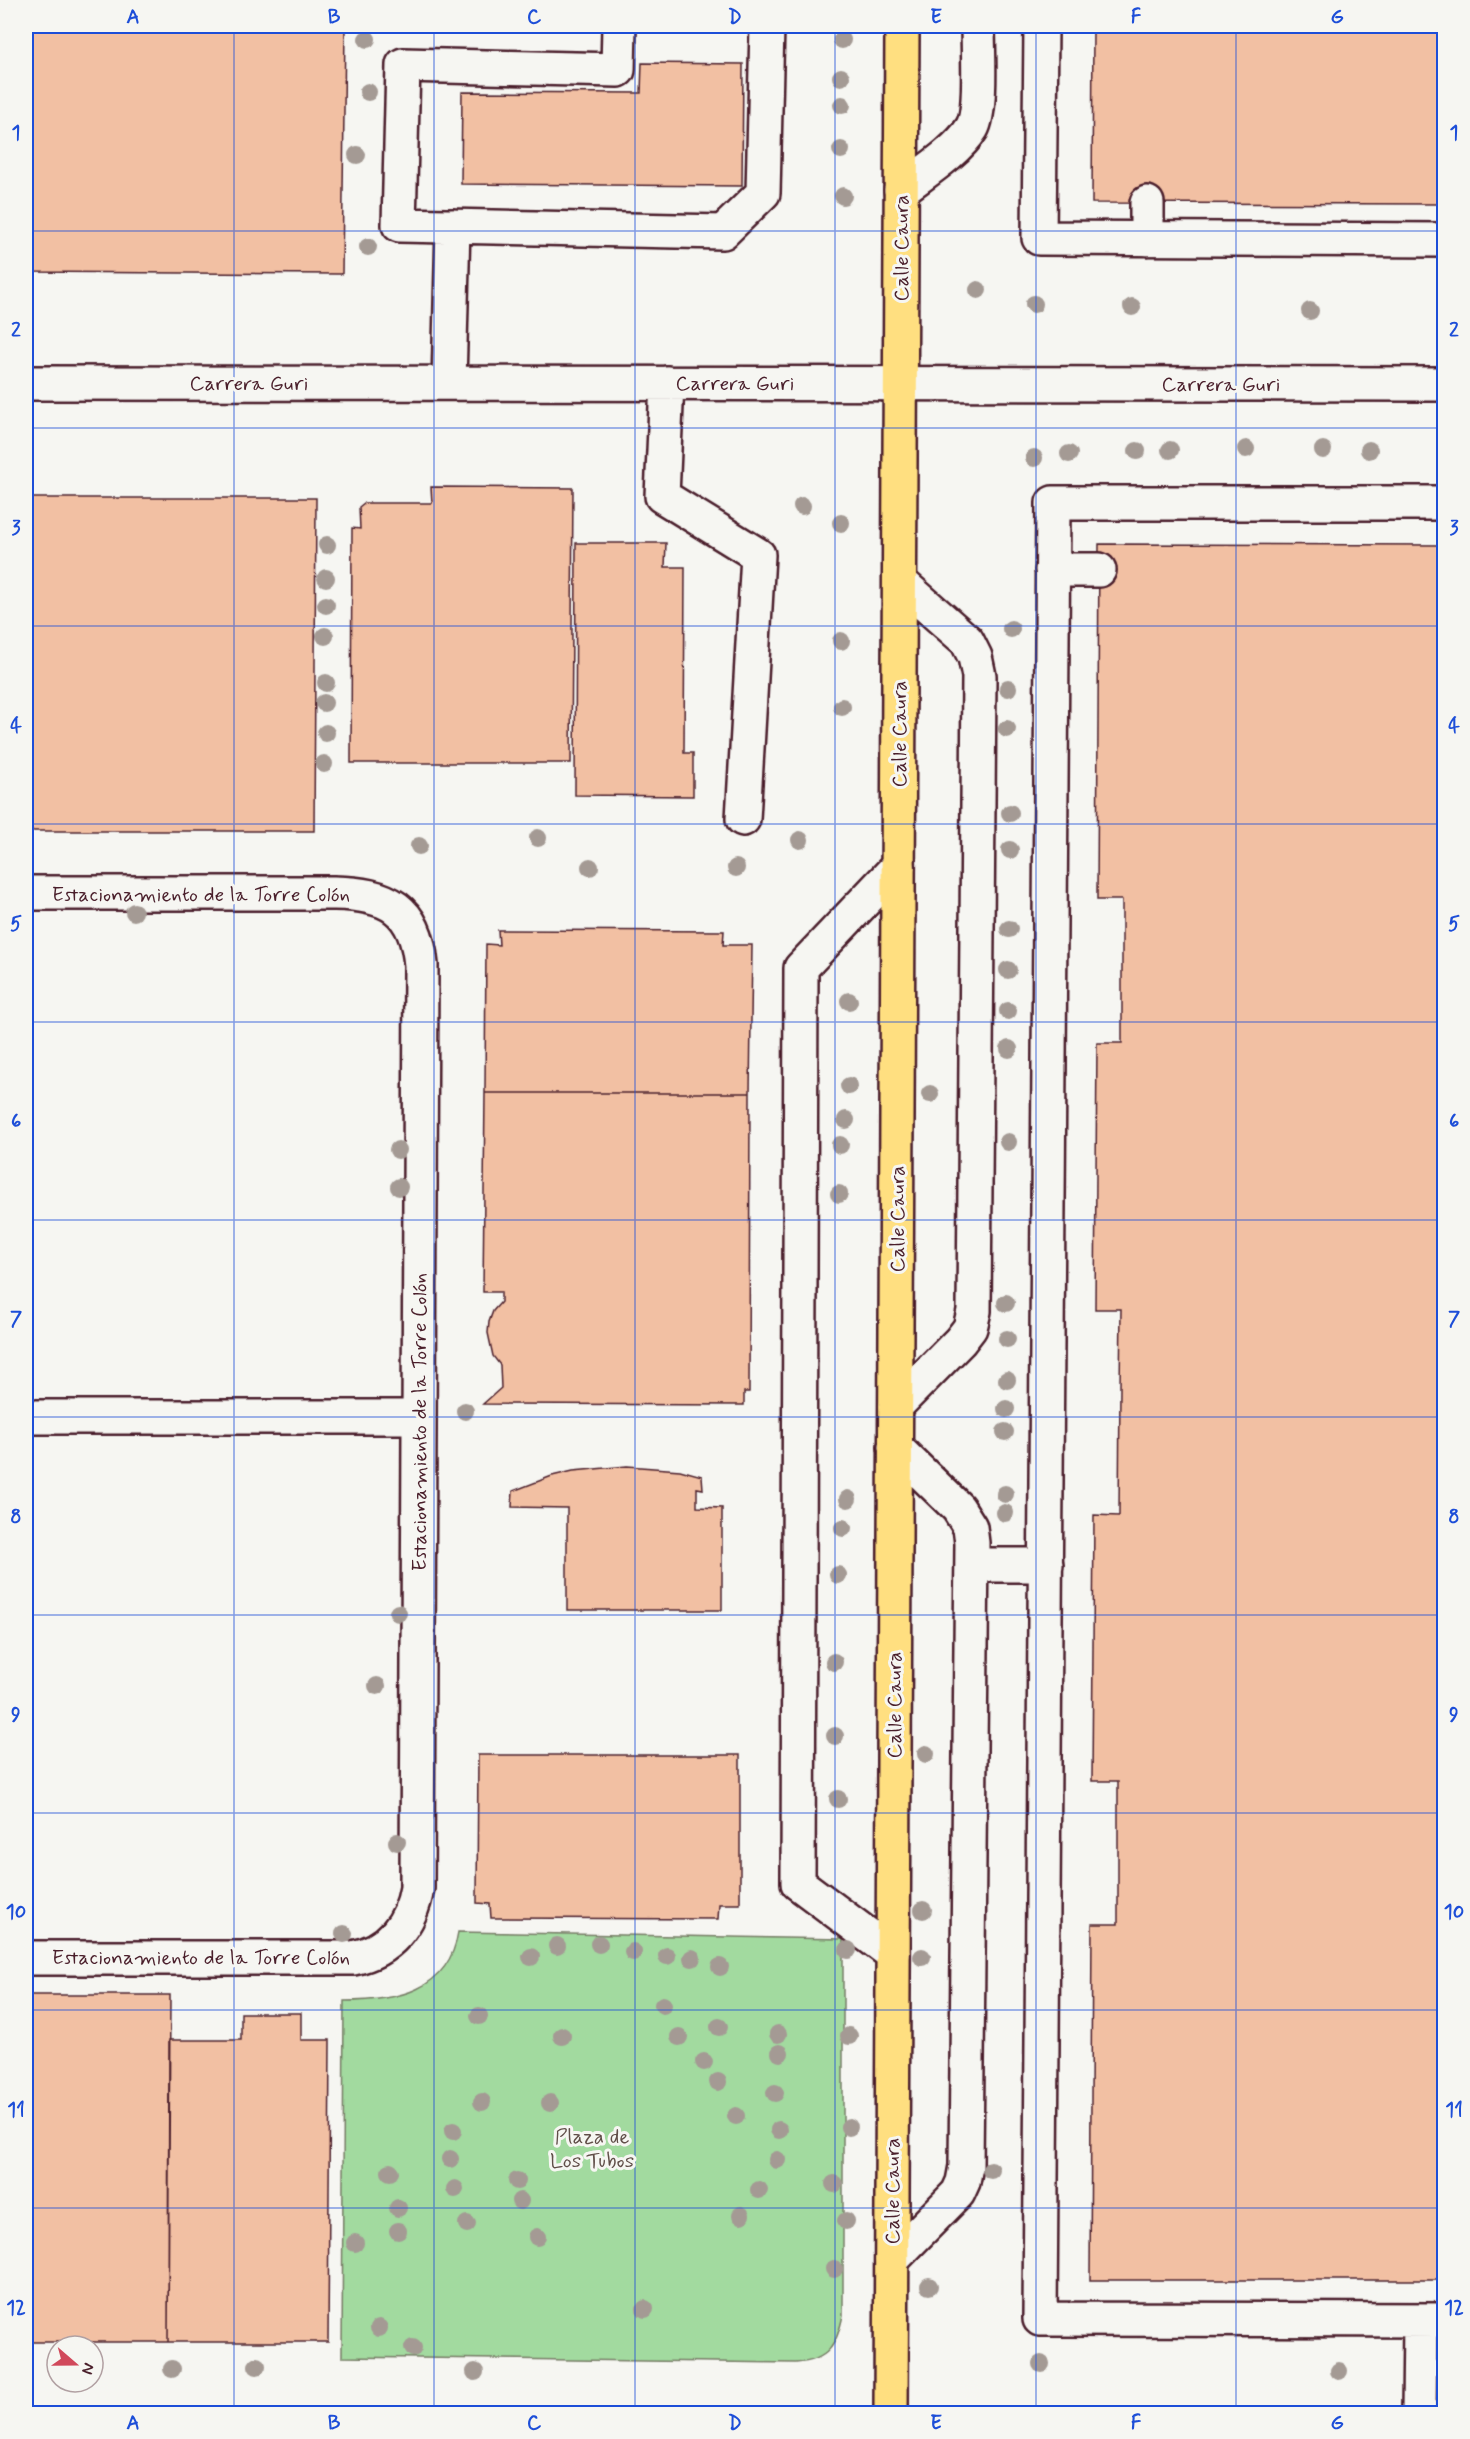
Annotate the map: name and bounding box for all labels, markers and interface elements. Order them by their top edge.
text: A [126,4,140,31]
text: B [328,4,341,31]
text: C [527,4,542,31]
text: D [728,4,742,31]
text: E [930,4,942,31]
text: F [1131,4,1142,31]
text: G [1330,4,1344,31]
text: 1 [12,120,20,147]
text: 1 [1450,120,1458,147]
street label: Calle Caura [888,195,916,301]
text: 2 [11,317,21,344]
text: 2 [1449,317,1459,344]
street label: Carrera Guri [190,370,308,398]
street label: Carrera Guri [676,370,794,398]
street label: Carrera Guri [1162,371,1280,399]
text: 3 [11,515,21,542]
text: 3 [1449,515,1459,542]
street label: Calle Caura [886,681,914,787]
text: 4 [10,713,22,740]
text: 4 [1448,713,1460,740]
street label: Estacionamiento de la Torre Colón [52,881,350,909]
text: 5 [10,911,22,938]
text: 5 [1448,911,1460,938]
text: 6 [11,1108,21,1135]
text: 6 [1449,1108,1459,1135]
street label: Calle Caura [884,1166,912,1272]
street label: Estacionamiento de la Torre Colón [406,1273,434,1571]
text: 7 [10,1306,22,1333]
text: 7 [1448,1306,1460,1333]
text: 8 [10,1504,22,1531]
text: 8 [1448,1504,1460,1531]
street label: Calle Caura [881,1652,909,1758]
text: 9 [11,1702,21,1729]
text: 9 [1449,1702,1459,1729]
text: 10 [6,1899,26,1926]
text: 10 [1444,1899,1464,1926]
street label: Estacionamiento de la Torre Colón [52,1944,350,1972]
text: 11 [7,2097,25,2124]
text: 11 [1445,2097,1463,2124]
park label: Plaza de Los Tubos [550,2123,634,2175]
street label: Calle Caura [879,2138,907,2244]
text: 12 [6,2295,26,2322]
text: 12 [1444,2295,1464,2322]
north arrow [45,2334,105,2394]
text: N [76,2360,99,2377]
text: A [126,2410,140,2437]
text: B [328,2410,341,2437]
text: C [527,2410,542,2437]
text: D [728,2410,742,2437]
text: E [930,2410,942,2437]
text: F [1131,2410,1142,2437]
text: G [1330,2410,1344,2437]

